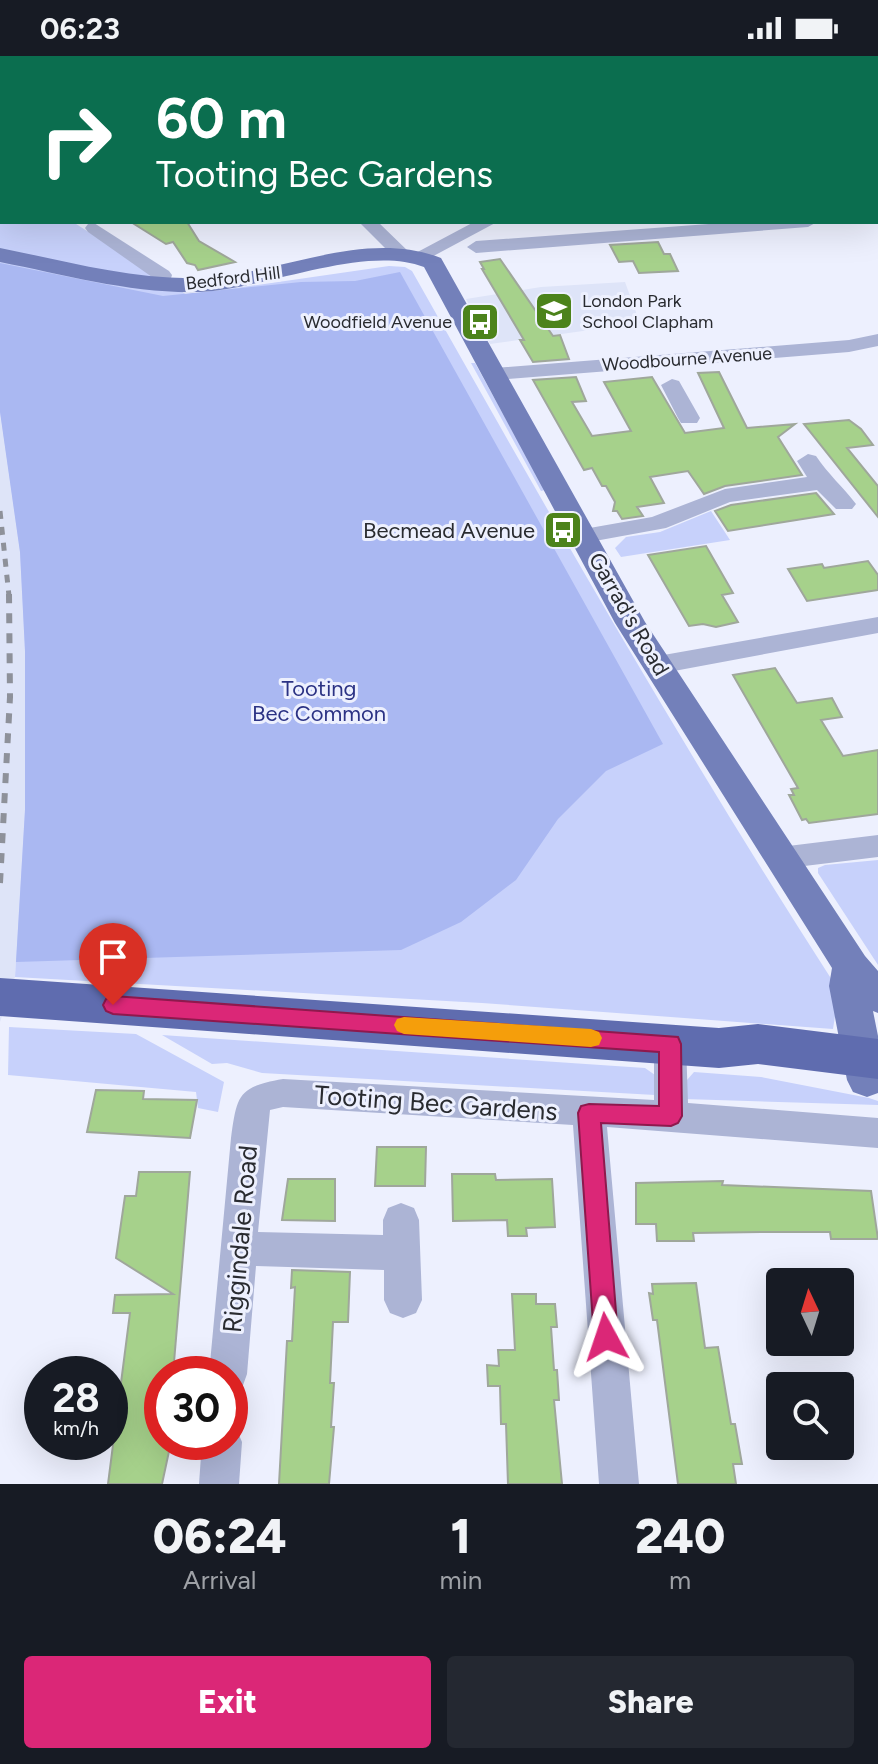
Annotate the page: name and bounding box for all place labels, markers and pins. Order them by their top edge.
school or university icon: London Park School Clapham [533,290,575,332]
place label: London Park School Clapham [582,290,713,333]
bus stop icon: Woodfield Avenue [459,301,501,343]
place label: Woodfield Avenue [304,311,452,333]
bus stop icon: Becmead Avenue [542,509,584,551]
place label: Becmead Avenue [363,517,535,544]
pin [79,923,147,1005]

